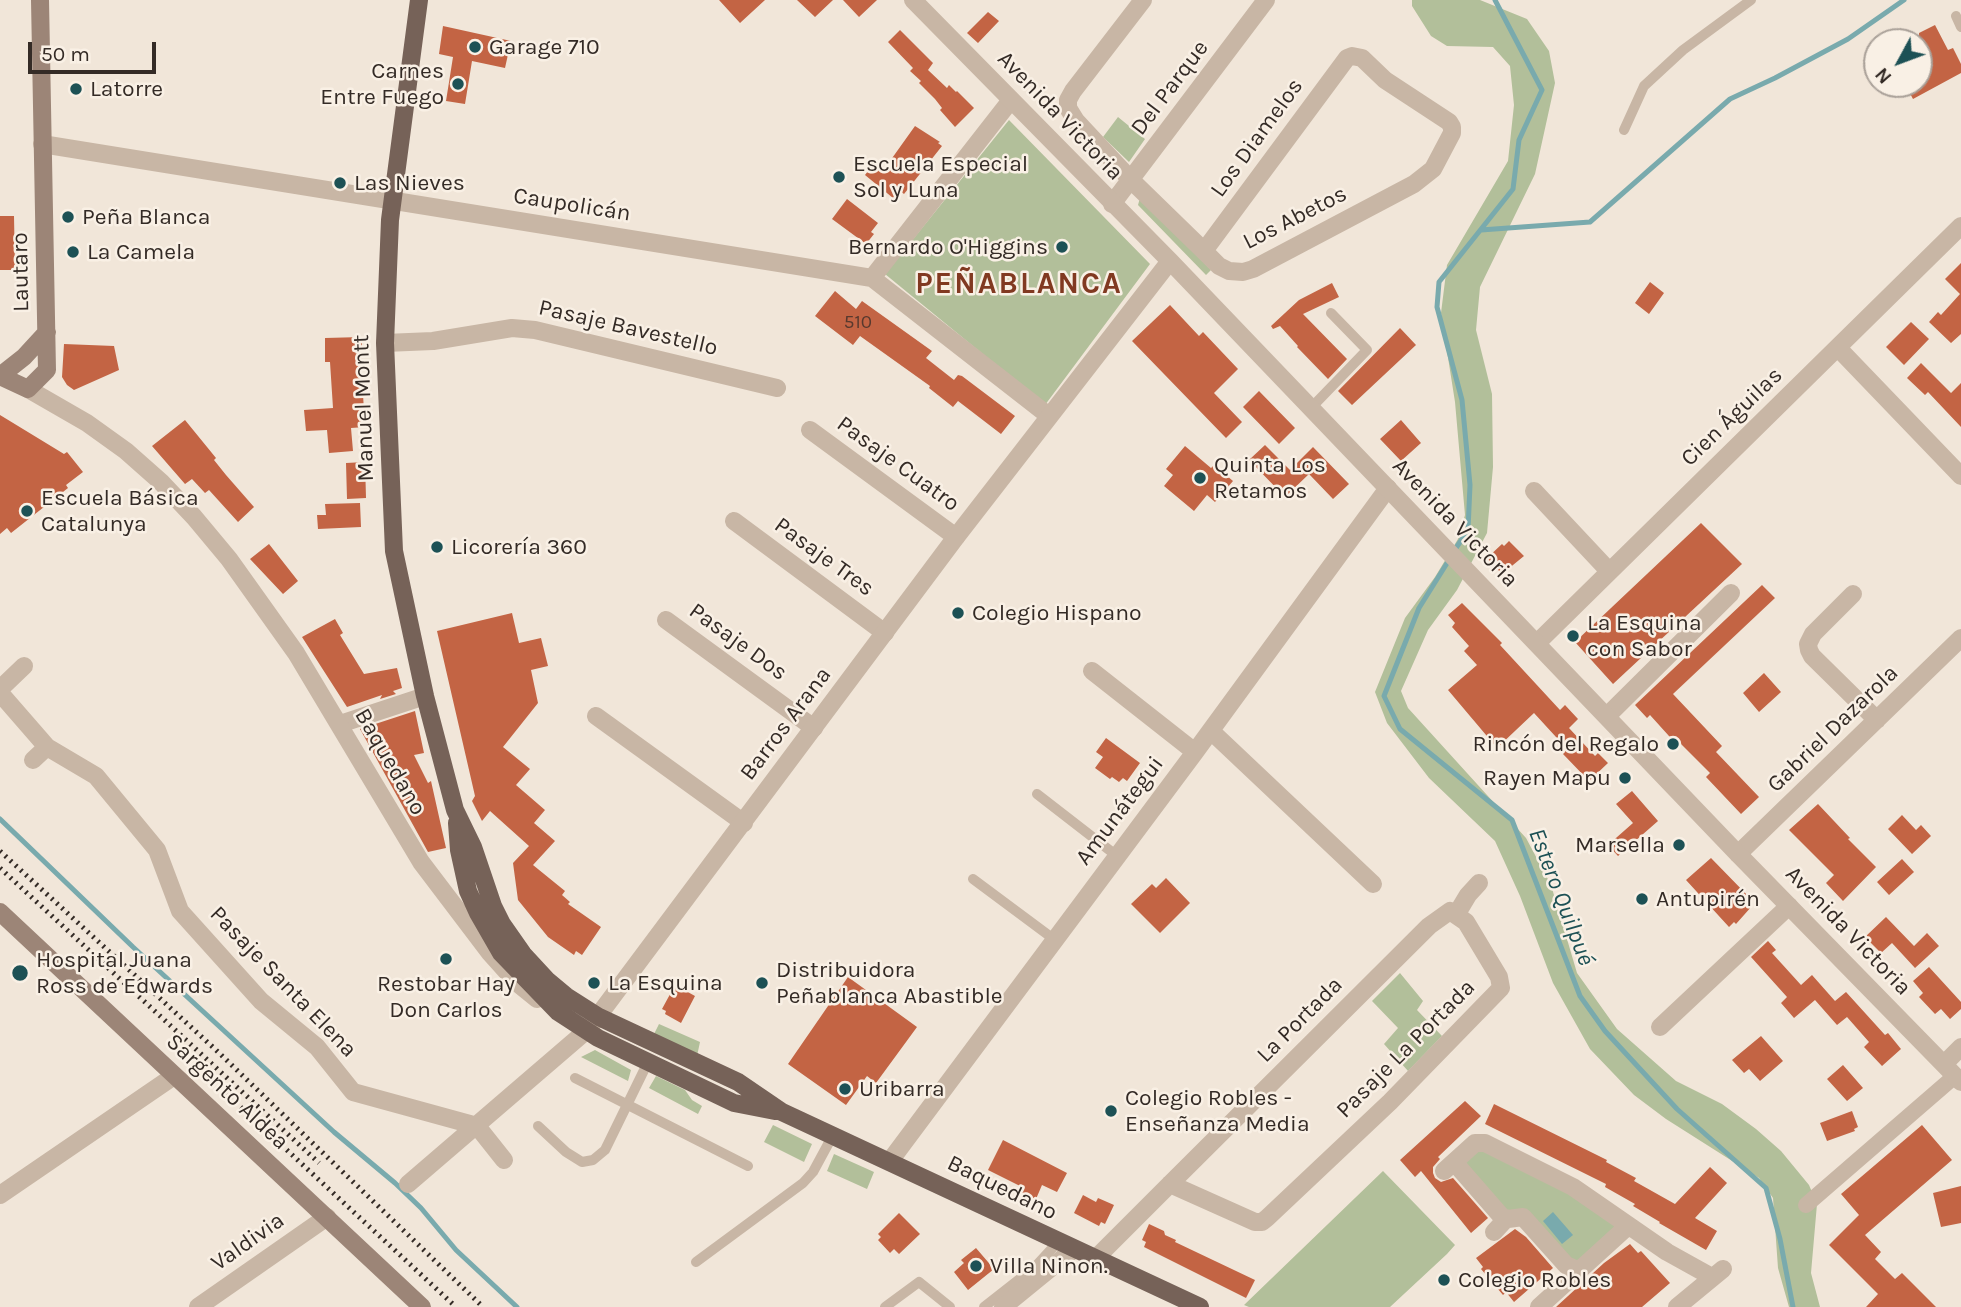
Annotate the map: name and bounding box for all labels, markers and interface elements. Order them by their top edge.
scale bar [32,28,159,72]
north arrow [1863,28,1933,98]
place label: Garage 710 [489,33,600,61]
street label: Del Parque [1125,35,1215,141]
marker: Garage 710 [467,39,483,55]
text: 50 m [41,42,90,66]
street label: Avenida Victoria [991,46,1129,186]
place label: Carnes Entre Fuego [320,57,444,111]
text: N [1871,63,1896,88]
street label: Los Diamelos [1205,73,1309,203]
place label: Latorre [90,75,163,103]
marker: Carnes Entre Fuego [450,76,466,92]
marker: Latorre [68,81,84,97]
place label: Escuela Especial Sol y Luna [853,150,1028,204]
place label: Las Nieves [354,169,465,197]
marker: Escuela Especial Sol y Luna [831,169,847,185]
marker: Las Nieves [332,175,348,191]
street label: Los Abetos [1238,180,1352,256]
street label: Caupolicán [511,182,633,228]
place label: Peña Blanca [82,203,210,231]
marker: Peña Blanca [60,209,76,225]
street label: Lautaro [7,232,35,312]
place label: Bernardo O'Higgins [848,233,1048,261]
place label: La Camela [87,238,195,266]
marker: Bernardo O'Higgins [1054,239,1070,255]
marker: La Camela [65,244,81,260]
district label: PEÑABLANCA [916,266,1122,302]
street label: Pasaje Bavestello [536,294,720,362]
house number: 510 [844,312,872,334]
street label: Manuel Montt [348,334,380,482]
street label: Cien Águilas [1676,362,1788,472]
street label: Pasaje Cuatro [831,410,965,518]
place label: Quinta Los Retamos [1214,451,1326,505]
street label: Avenida Victoria [1386,453,1524,593]
marker: Quinta Los Retamos [1192,470,1208,486]
place label: Escuela Básica Catalunya [41,484,199,538]
marker: Escuela Básica Catalunya [19,503,35,519]
street label: Pasaje Tres [769,512,879,602]
place label: Licorería 360 [451,533,587,561]
marker: Licorería 360 [429,539,445,555]
street label: Pasaje Dos [684,597,792,687]
place label: Colegio Hispano [972,599,1142,627]
marker: Colegio Hispano [950,605,966,621]
place label: La Esquina con Sabor [1587,609,1702,663]
marker: La Esquina con Sabor [1565,628,1581,644]
street label: Gabriel Dazarola [1762,660,1904,798]
street label: Barros Arana [735,662,837,786]
street label: Baquedano [348,704,432,820]
place label: Rincón del Regalo [1473,730,1659,758]
marker: Rincón del Regalo [1665,736,1681,752]
street label: Amunátegui [1070,751,1170,871]
place label: Rayen Mapu [1483,764,1611,792]
marker: Rayen Mapu [1617,770,1633,786]
water label: Estero Quilpué [1522,824,1600,970]
place label: Marsella [1575,831,1665,859]
marker: Marsella [1671,837,1687,853]
street label: Avenida Victoria [1779,861,1917,1001]
place label: Antupirén [1656,885,1760,913]
marker: Antupirén [1634,891,1650,907]
street label: Pasaje Santa Elena [204,901,362,1063]
place label: Hospital Juana Ross de Edwards [36,946,213,1000]
marker: Restobar Hay Don Carlos [438,951,454,967]
place label: Distribuidora Peñablanca Abastible [776,956,1003,1010]
marker: Hospital Juana Ross de Edwards [10,963,30,983]
place label: La Esquina [608,969,723,997]
place label: Restobar Hay Don Carlos [377,970,515,1024]
street label: La Portada [1251,971,1349,1069]
street label: Pasaje La Portada [1331,974,1481,1124]
marker: La Esquina [586,975,602,991]
marker: Distribuidora Peñablanca Abastible [754,975,770,991]
street label: Sargento Aldea [160,1028,294,1156]
place label: Uribarra [859,1075,945,1103]
marker: Uribarra [837,1081,853,1097]
place label: Colegio Robles - Enseñanza Media [1125,1084,1310,1138]
marker: Colegio Robles - Enseñanza Media [1103,1103,1119,1119]
street label: Baquedano [943,1150,1061,1226]
street label: Valdivia [206,1207,290,1277]
place label: Villa Ninon. [990,1252,1108,1280]
marker: Villa Ninon. [968,1258,984,1274]
place label: Colegio Robles [1458,1266,1611,1294]
marker: Colegio Robles [1436,1272,1452,1288]

